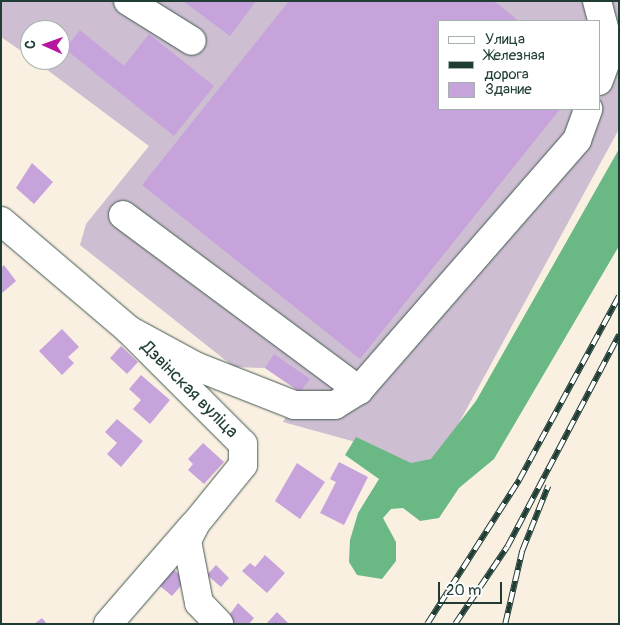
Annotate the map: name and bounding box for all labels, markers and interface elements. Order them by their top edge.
north arrow [20,20,70,70]
legend [438,20,600,110]
text: Улица [485,30,525,49]
text: С [22,40,39,49]
text: Железная дорога [484,46,545,84]
text: Здание [485,80,532,99]
street label: Дзвінская вуліца [136,337,242,443]
scale bar [440,572,504,604]
text: 20 m [446,581,481,600]

